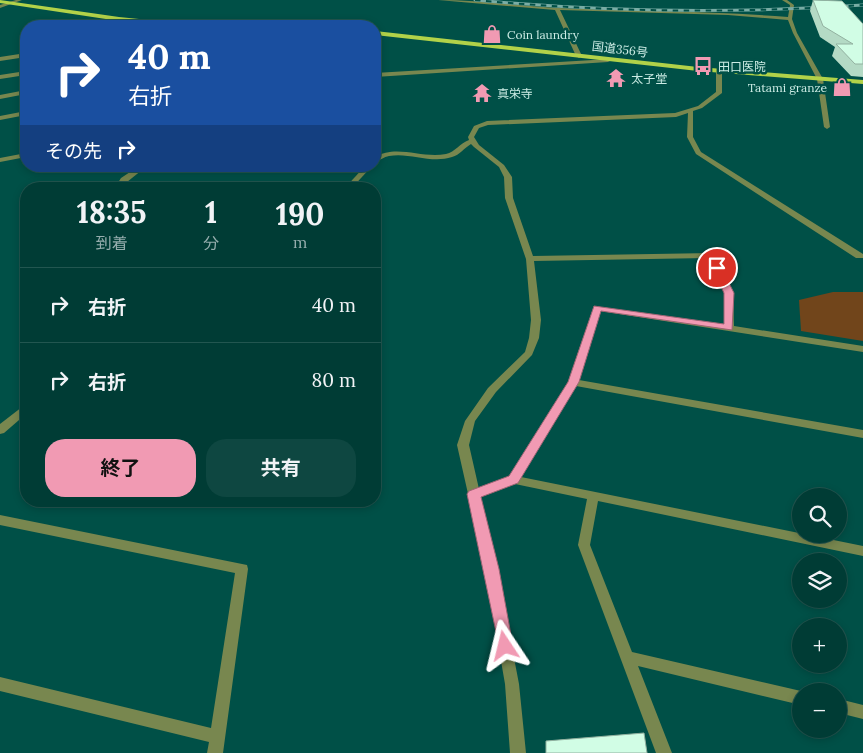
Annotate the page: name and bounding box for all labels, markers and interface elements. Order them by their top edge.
shop icon: Coin laundry [481,23,503,45]
place label: Coin laundry [507,27,580,42]
text: 40 m [128,34,211,79]
street label: 国道356号 [591,38,649,60]
icon: right [45,40,110,105]
bus stop icon: 田口医院 [692,55,714,77]
place label: 田口医院 [718,59,766,74]
temple icon: 太子堂 [605,67,627,89]
place label: 太子堂 [631,71,667,86]
shop icon: Tatami granze [831,76,853,98]
place label: Tatami granze [748,80,827,95]
text: 右折 [128,82,172,110]
temple icon: 真栄寺 [471,82,493,104]
place label: 真栄寺 [497,86,533,101]
icon: right [112,135,140,163]
text: その先 [45,139,102,163]
text: 18:35 [77,193,146,231]
text: 1 [205,193,217,231]
text: 190 [276,195,324,233]
text: m [293,232,307,252]
text: 到着 [96,233,128,253]
text: 分 [203,233,219,253]
pin [696,247,738,289]
icon: arrive [703,254,731,282]
icon: right [45,291,73,319]
text: 40 m [312,293,356,317]
text: 右折 [88,295,126,319]
icon: right [45,366,73,394]
text: 80 m [312,368,356,392]
text: 右折 [88,370,126,394]
button: 終了 [45,439,196,497]
button: 共有 [206,439,356,497]
map controls [792,488,847,738]
button: search [792,488,847,543]
button: layers [792,553,847,608]
button: + [792,618,847,673]
position arrow [478,619,530,671]
button: − [792,683,847,738]

